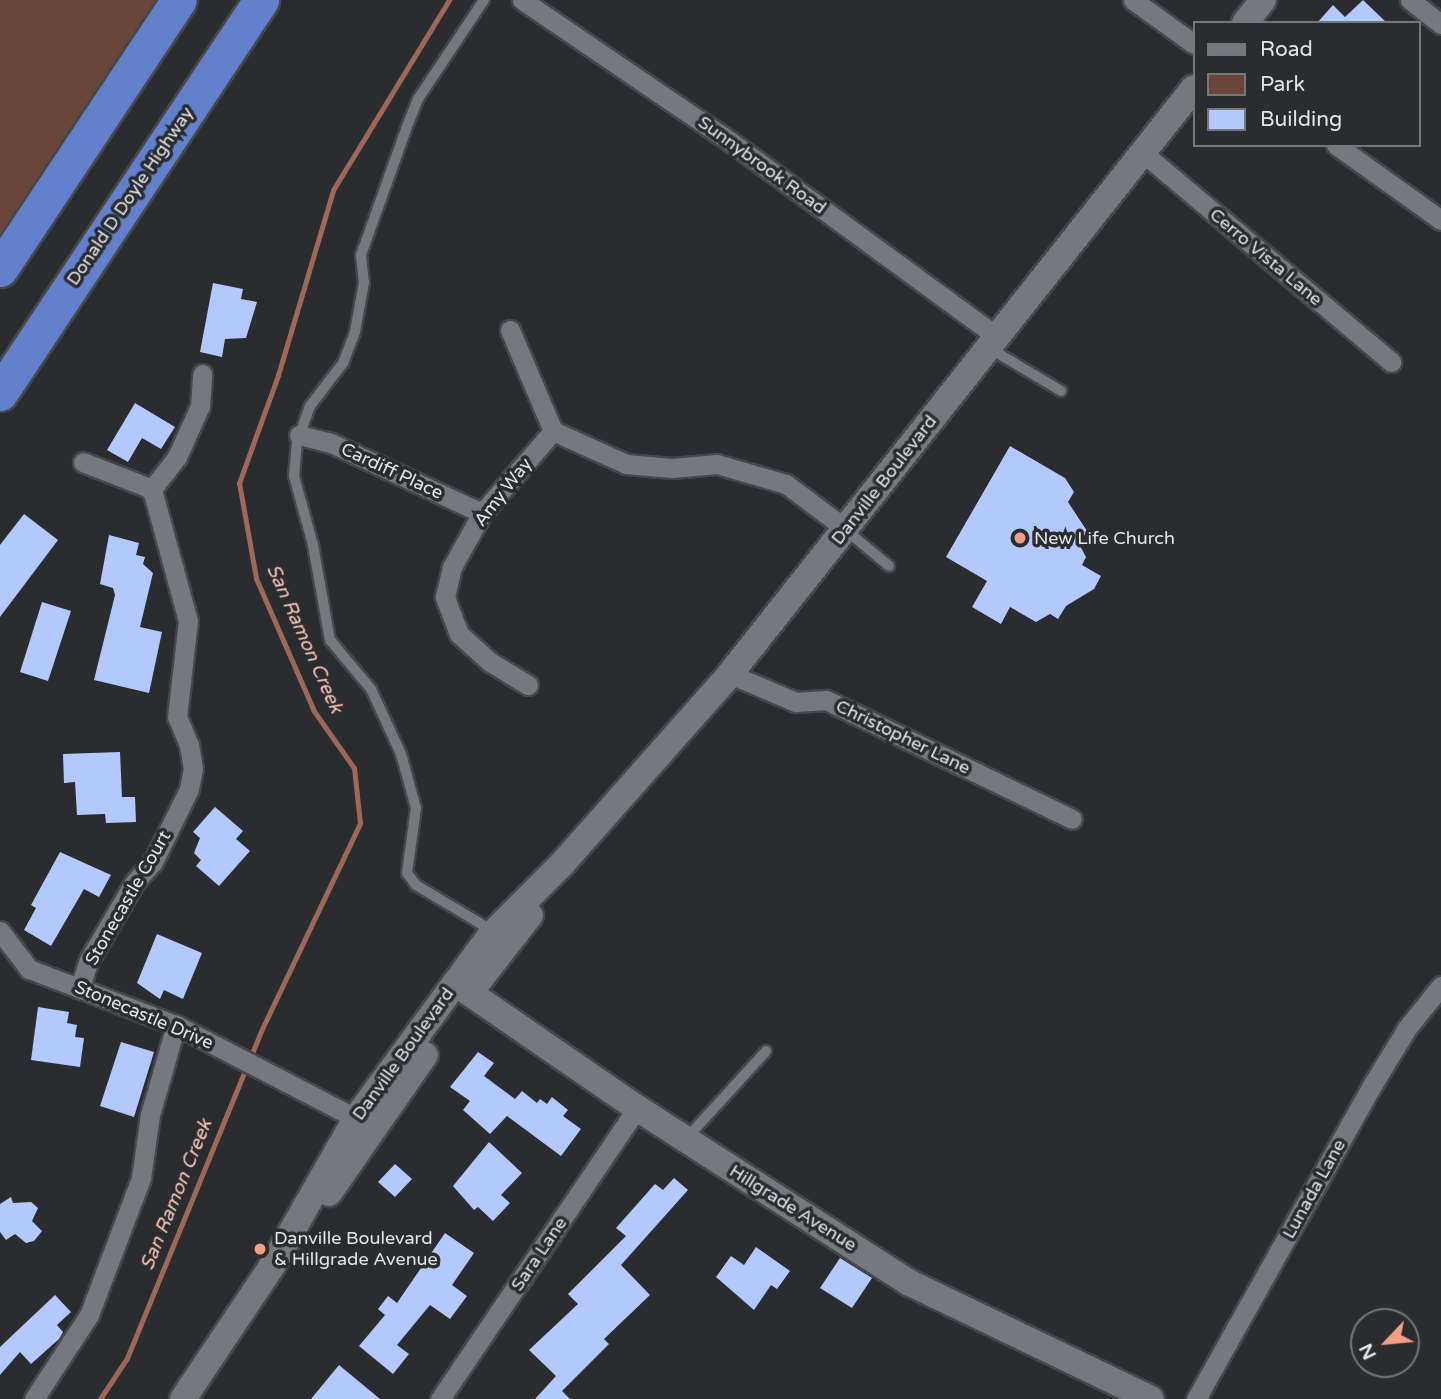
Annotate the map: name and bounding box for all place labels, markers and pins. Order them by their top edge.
place label: New Life Church [1034,527,1175,549]
marker: New Life Church [1012,530,1028,546]
place label: Danville Boulevard & Hillgrade Avenue [274,1228,438,1270]
marker: Danville Boulevard & Hillgrade Avenue [252,1241,268,1257]

